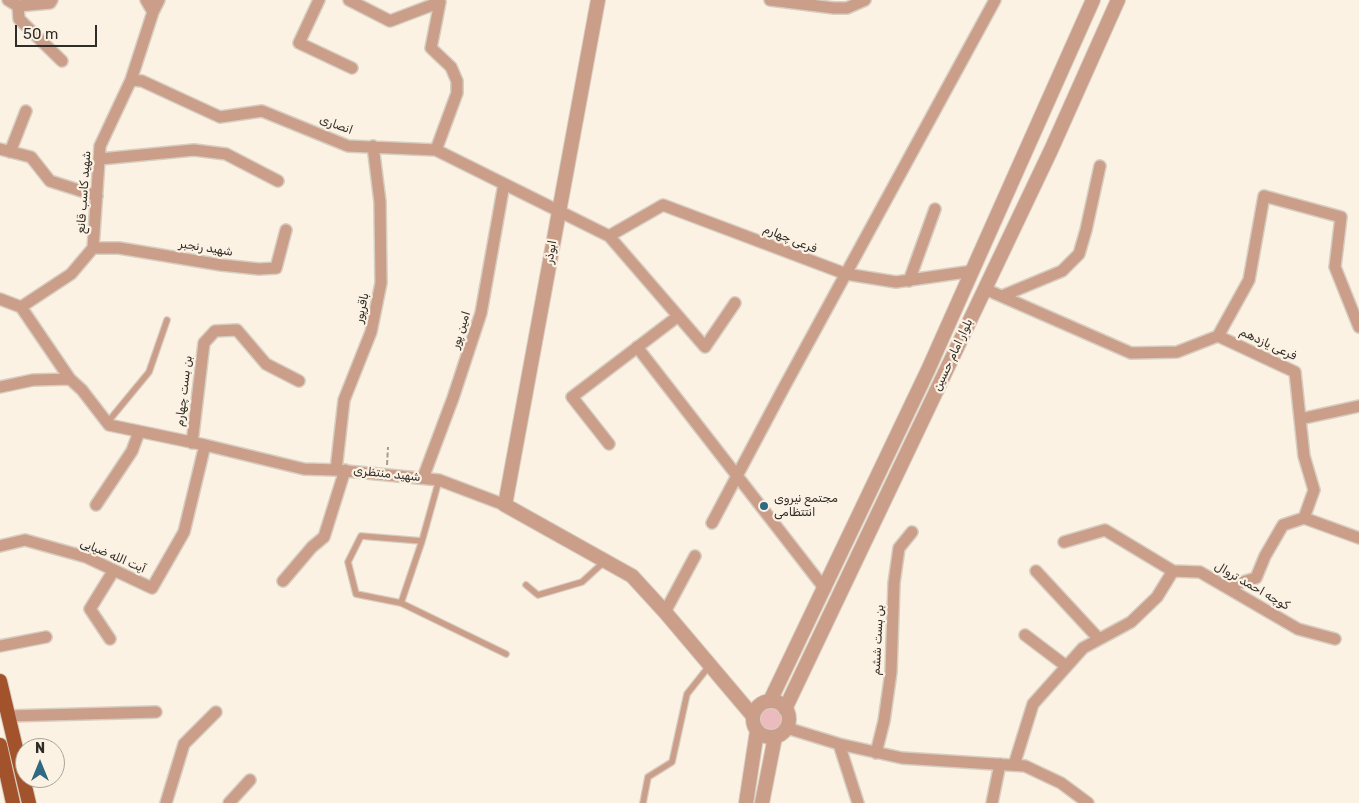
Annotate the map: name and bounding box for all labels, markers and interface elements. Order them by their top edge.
scale bar [18,15,100,47]
text: 50 m [23,25,58,43]
street label: انصاری [317,112,355,138]
street label: شهید کاسب قانع [74,150,94,234]
street label: فرعی چهارم [761,222,819,256]
street label: شهید رنجبر [178,237,234,259]
street label: ابوذر [542,239,560,265]
street label: باقرپور [352,292,372,324]
street label: امین پور [448,309,474,351]
street label: بلوار امام حسین [930,317,976,393]
street label: فرعی یازدهم [1237,325,1299,363]
street label: بن بست چهارم [173,355,195,427]
street label: شهید منتظری [353,463,421,485]
place label: مجتمع نیروی انتتظامی [774,492,838,520]
marker: مجتمع نیروی انتتظامی [758,500,770,512]
street label: آیت الله ضیایی [78,536,148,576]
street label: کوچه احمد تروال [1212,559,1292,613]
street label: بن بست ششم [869,604,887,676]
north arrow [15,738,65,788]
text: N [35,740,45,757]

